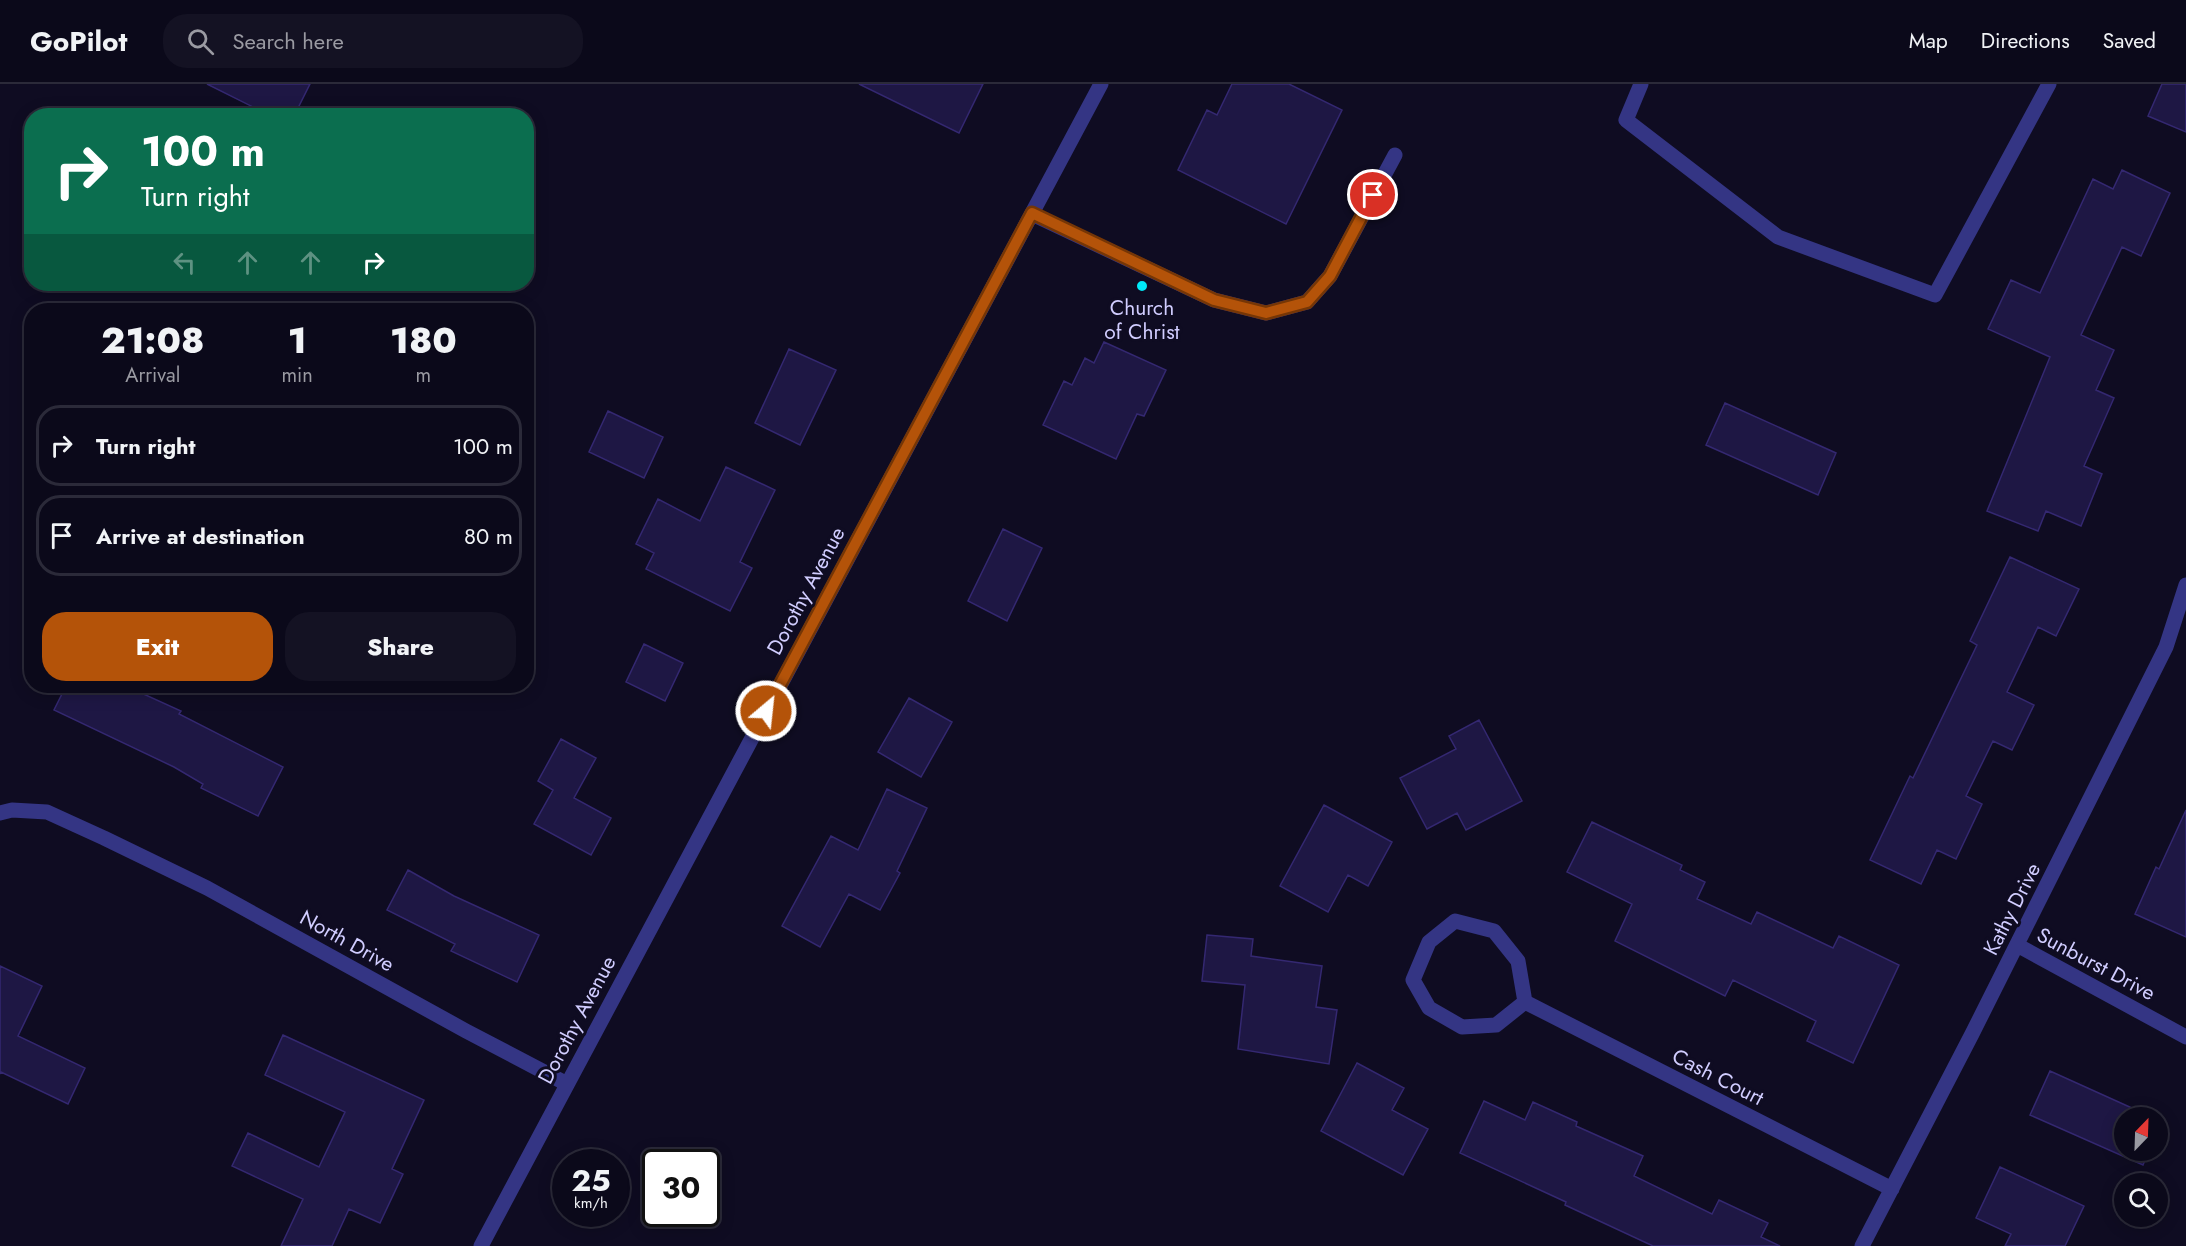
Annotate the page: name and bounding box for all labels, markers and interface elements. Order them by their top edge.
search box [163,14,583,68]
text: GoPilot [30,21,127,62]
icon: search [184,25,217,58]
text: Search here [232,25,344,57]
text: Map [1909,26,1948,56]
text: Directions [1981,26,2070,56]
text: Saved [2103,26,2156,56]
text: 100 m [141,121,265,182]
icon: right [42,132,120,210]
pin [1347,169,1398,220]
text: Turn right [141,177,249,216]
icon: arrive [1356,178,1389,211]
icon: left [168,246,201,279]
icon: ahead [231,246,264,279]
icon: ahead [294,246,327,279]
icon: right [357,246,390,279]
marker: Church of Christ [1135,279,1149,293]
place label: Church of Christ [1104,293,1180,347]
text: 21:08 [101,314,204,366]
text: 1 [288,314,307,366]
text: 180 [390,314,457,366]
text: Arrival [125,361,180,390]
text: min [282,361,313,390]
text: m [416,361,431,390]
icon: right [45,429,78,462]
text: Turn right [96,430,196,462]
text: 100 m [453,430,513,462]
icon: arrive [45,519,78,552]
text: Arrive at destination [96,520,305,552]
text: 80 m [464,520,513,552]
street label: Dorothy Avenue [760,522,852,660]
button: Exit [42,612,273,681]
button: Share [285,612,516,681]
position arrow [734,679,798,743]
street label: Kathy Drive [1976,857,2048,960]
street label: North Drive [294,903,400,979]
street label: Sunburst Drive [2031,920,2161,1008]
street label: Dorothy Avenue [531,951,623,1089]
street label: Cash Court [1667,1041,1769,1113]
north arrow [2114,1107,2168,1161]
map controls [2114,1107,2168,1227]
speed limit sign: 30 [642,1149,720,1227]
text: 25 [571,1159,611,1202]
button: search [2114,1173,2168,1227]
text: km/h [574,1192,608,1214]

